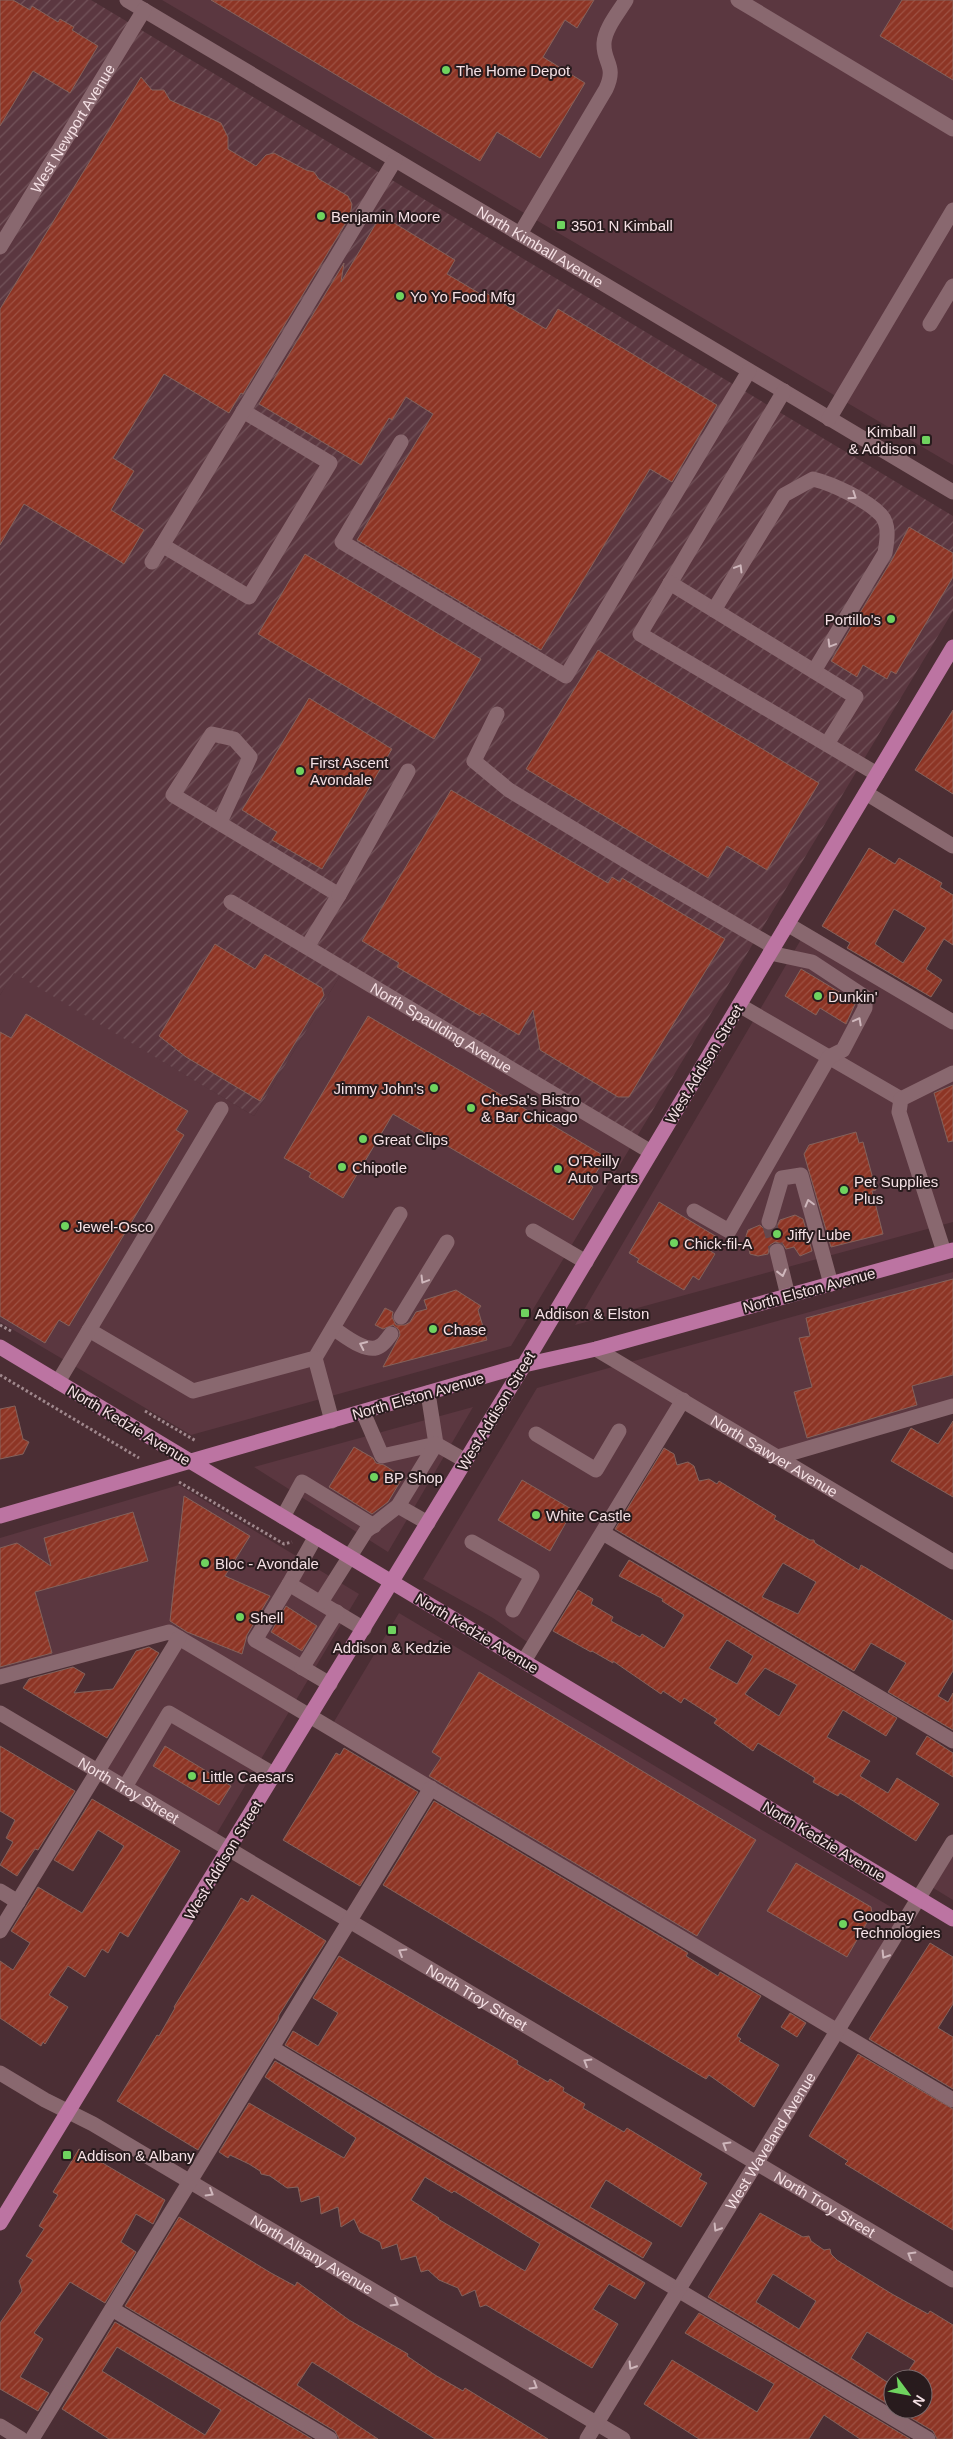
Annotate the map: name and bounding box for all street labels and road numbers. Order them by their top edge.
street label: West Newport Avenue [27,61,118,196]
street label: North Kimball Avenue [474,202,606,290]
street label: North Spaulding Avenue [368,979,515,1076]
street label: West Addison Street [662,1001,747,1127]
street label: North Elston Avenue [741,1264,877,1316]
street label: West Addison Street [454,1348,539,1474]
street label: North Elston Avenue [350,1369,486,1423]
street label: North Kedzie Avenue [64,1381,194,1469]
street label: North Sawyer Avenue [708,1411,841,1500]
street label: North Kedzie Avenue [412,1589,542,1677]
street label: North Troy Street [75,1753,183,1827]
street label: West Addison Street [181,1797,266,1923]
street label: North Kedzie Avenue [759,1797,889,1885]
street label: North Troy Street [424,1960,531,2034]
street label: West Waveland Avenue [721,2069,819,2212]
street label: North Troy Street [772,2167,879,2241]
street label: North Albany Avenue [248,2211,377,2297]

